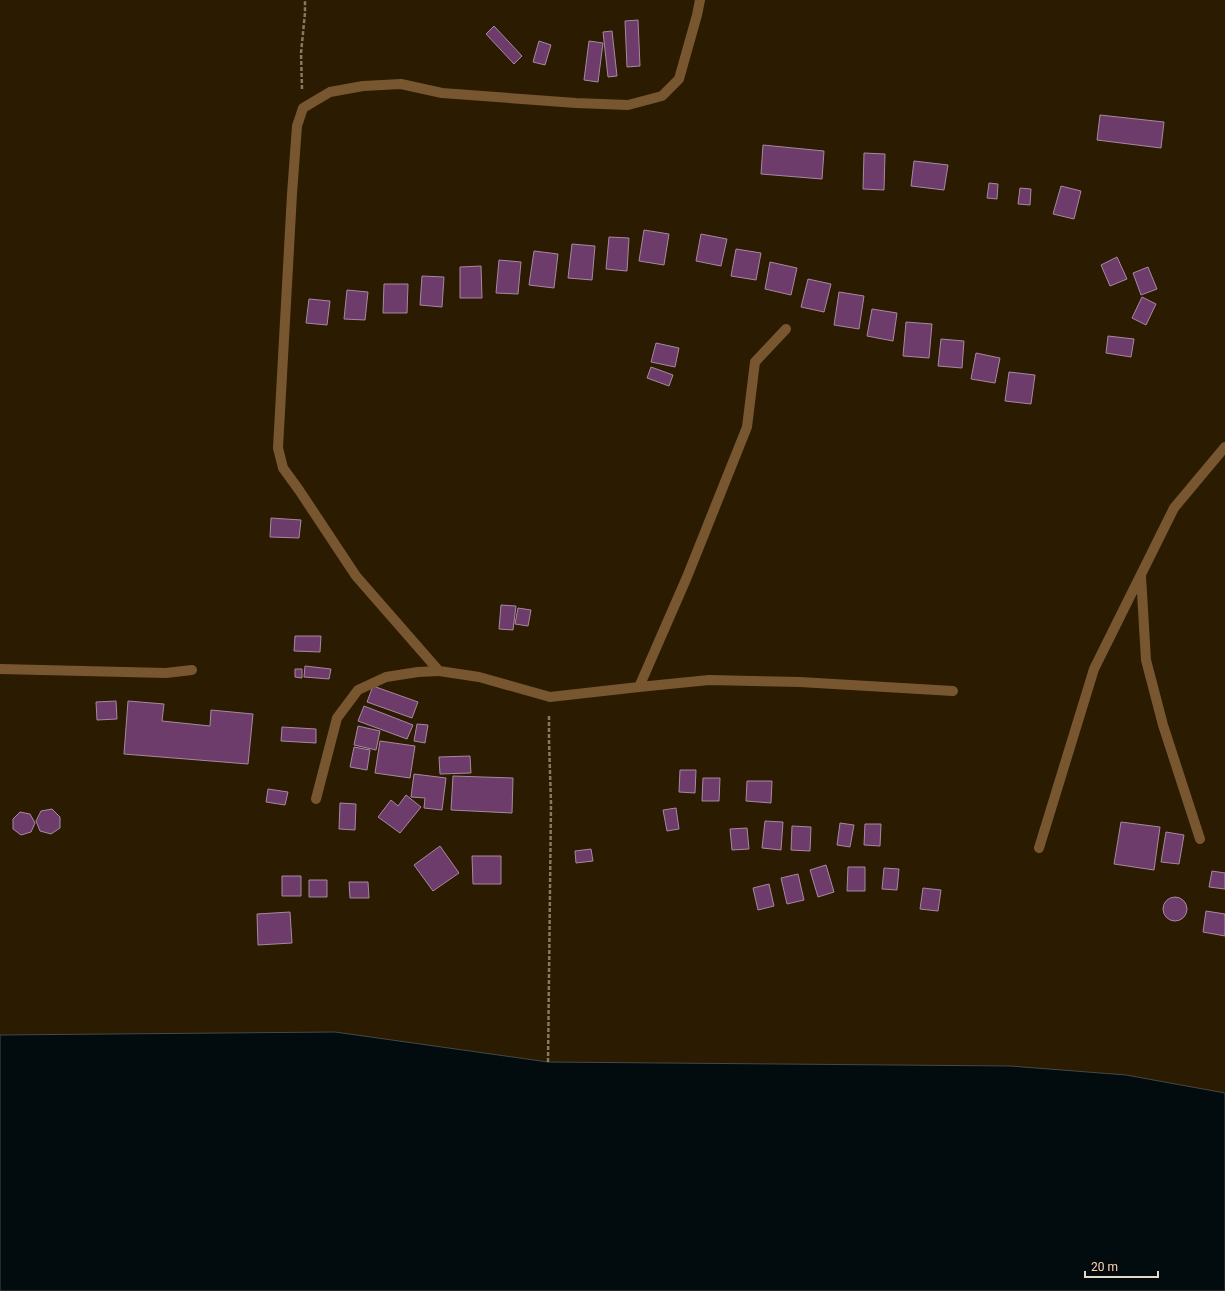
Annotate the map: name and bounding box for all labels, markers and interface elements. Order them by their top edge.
scale bar [1085,1253,1158,1279]
text: 20 m [1091,1260,1118,1274]

